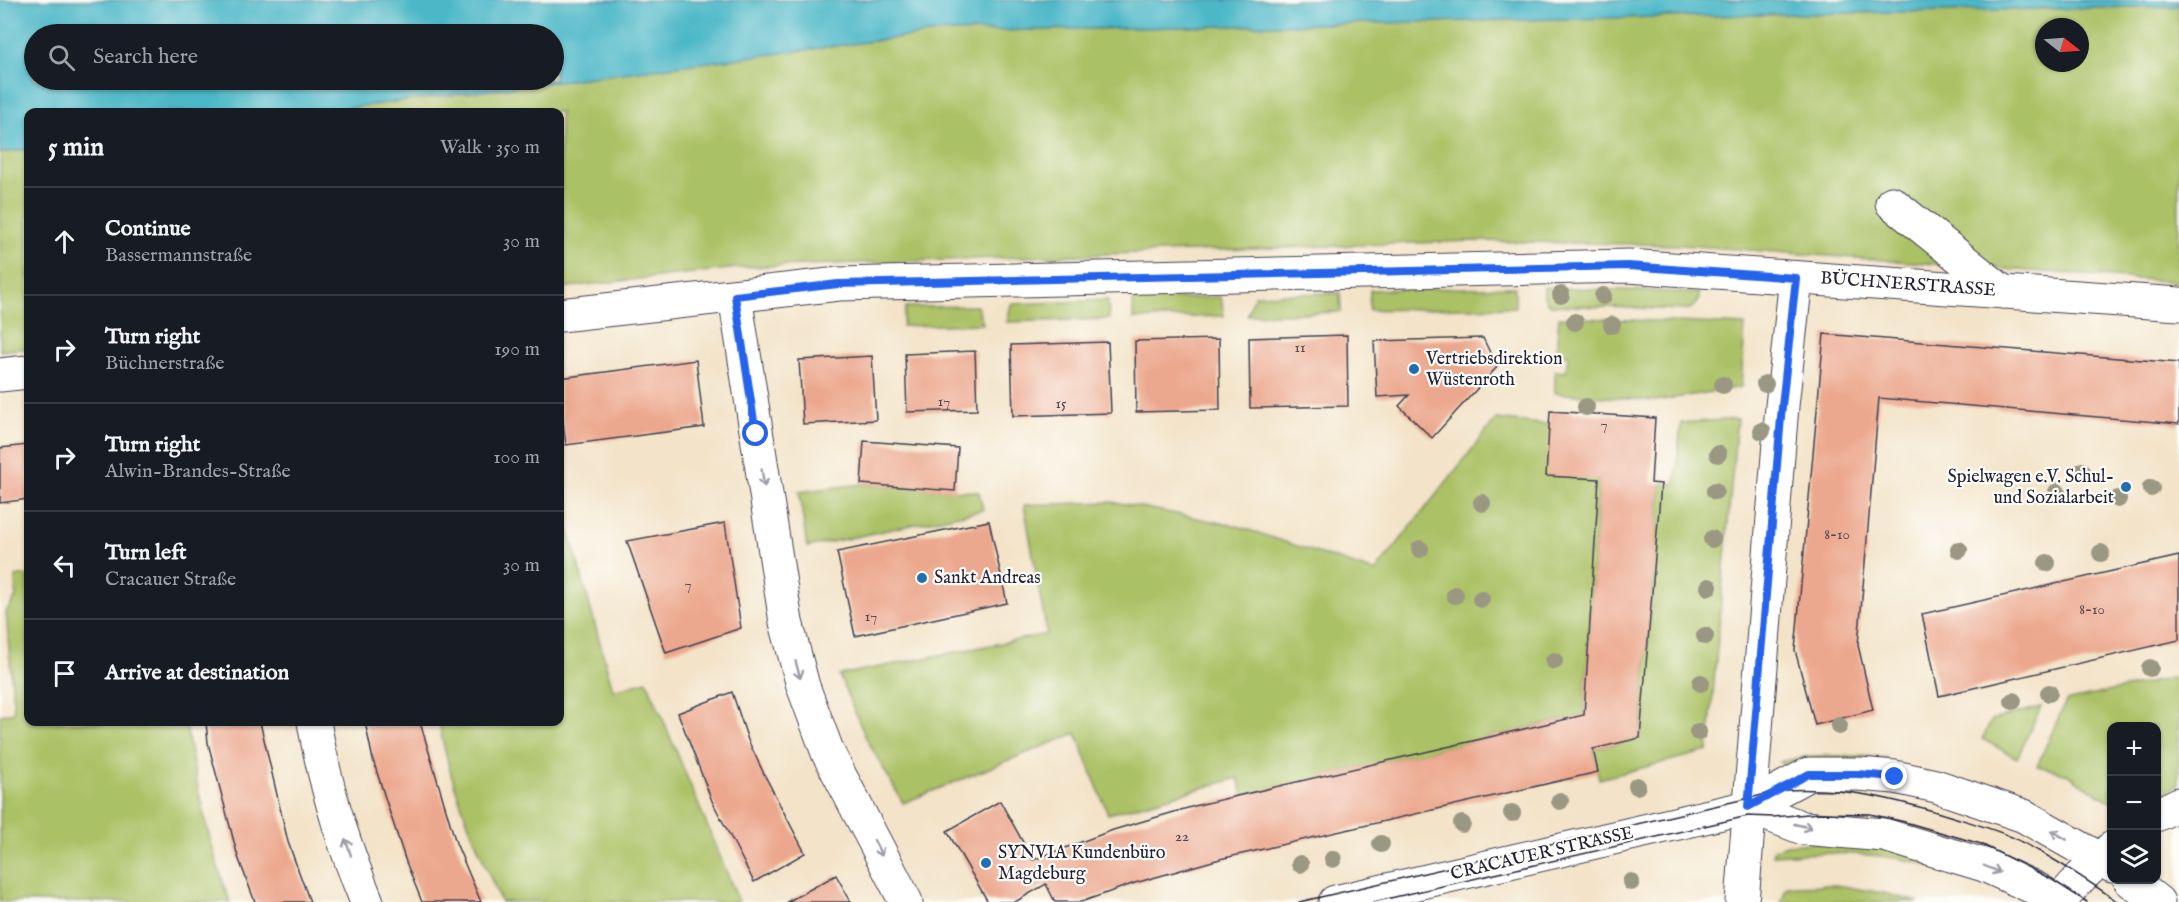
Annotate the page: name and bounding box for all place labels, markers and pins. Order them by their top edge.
place label: Vertriebsdirektion Wüstenroth [1425,348,1563,392]
marker: Vertriebsdirektion Wüstenroth [1407,362,1421,376]
place label: Spielwagen e.V. Schul- und Sozialarbeit [1948,466,2114,510]
marker: Spielwagen e.V. Schul- und Sozialarbeit [2119,480,2133,494]
place label: Sankt Andreas [934,567,1041,590]
marker: Sankt Andreas [915,571,929,585]
place label: SYNVIA Kundenbüro Magdeburg [998,842,1166,886]
marker: SYNVIA Kundenbüro Magdeburg [979,856,993,870]

